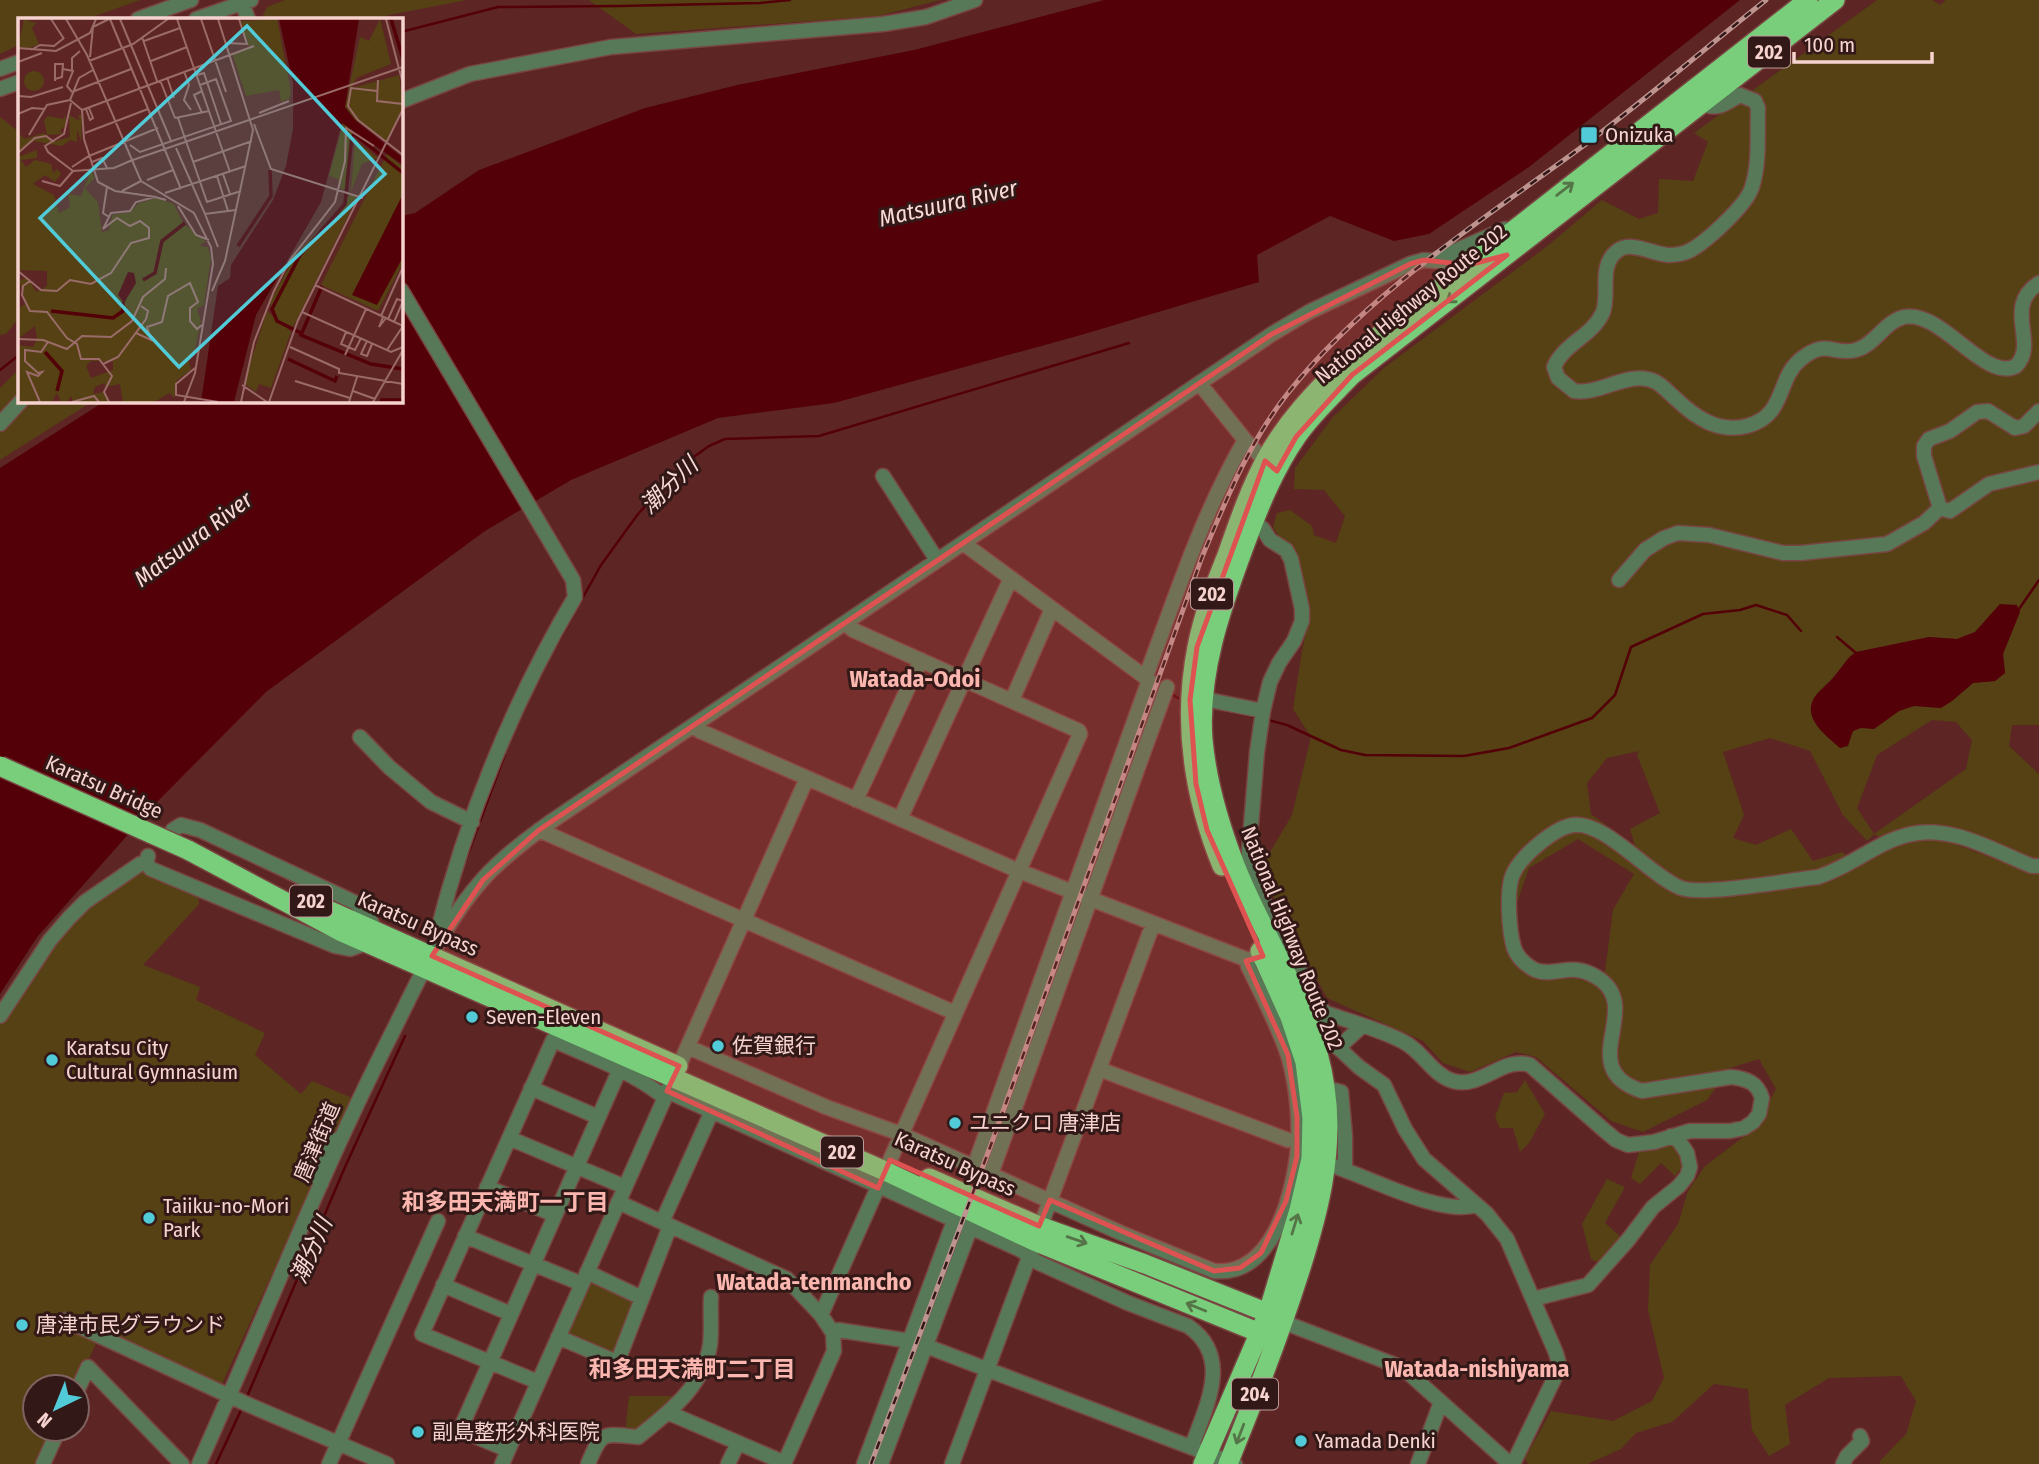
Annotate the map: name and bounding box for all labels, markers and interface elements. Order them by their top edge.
inset map [18,18,402,402]
scale bar [1794,21,1932,65]
text: 100 m [1804,32,1855,58]
road number: 202 [1748,36,1790,68]
place label: Onizuka [1605,122,1673,148]
marker: Onizuka [1579,125,1599,145]
water label: Matsuura River [876,173,1021,233]
one-way arrow [1555,182,1574,197]
street label: National Highway Route 202 [1310,219,1512,389]
one-way arrow [1447,288,1465,303]
water label: 潮分川 [634,449,706,519]
water label: Matsuura River [128,485,259,593]
road number: 202 [1191,579,1233,610]
district label: Watada-Odoi [850,665,980,693]
street label: Karatsu Bridge [42,750,166,824]
street label: National Highway Route 202 [1235,822,1349,1054]
road number: 202 [290,886,332,917]
street label: Karatsu Bypass [353,886,483,962]
place label: Seven-Eleven [486,1004,601,1030]
marker: Seven-Eleven [464,1009,480,1025]
place label: 佐賀銀行 [732,1033,816,1059]
place label: Karatsu City Cultural Gymnasium [66,1035,238,1085]
marker: 佐賀銀行 [710,1038,726,1054]
marker: Karatsu City Cultural Gymnasium [44,1052,60,1068]
street label: 唐津街道 [289,1098,345,1186]
place label: ユニクロ 唐津店 [969,1110,1121,1136]
marker: ユニクロ 唐津店 [947,1115,963,1131]
street label: Karatsu Bypass [890,1126,1020,1202]
road number: 202 [821,1136,863,1168]
district label: 和多田天満町一丁目 [402,1188,609,1216]
place label: Taiiku-no-Mori Park [163,1193,289,1243]
marker: Taiiku-no-Mori Park [141,1210,157,1226]
water label: 潮分川 [284,1210,339,1287]
one-way arrow [1289,1213,1302,1235]
one-way arrow [1066,1234,1088,1247]
district label: Watada-tenmancho [716,1268,912,1296]
one-way arrow [1186,1300,1208,1313]
place label: 唐津市民グラウンド [36,1312,225,1338]
marker: 唐津市民グラウンド [14,1317,30,1333]
district label: 和多田天満町二丁目 [589,1355,796,1383]
district label: Watada-nishiyama [1385,1355,1570,1383]
north arrow [21,1373,91,1443]
road number: 204 [1232,1378,1278,1410]
text: N [33,1408,57,1432]
place label: 副島整形外科医院 [432,1419,600,1445]
one-way arrow [1232,1422,1245,1444]
marker: 副島整形外科医院 [410,1424,426,1440]
place label: Yamada Denki [1315,1428,1436,1454]
marker: Yamada Denki [1293,1433,1309,1449]

